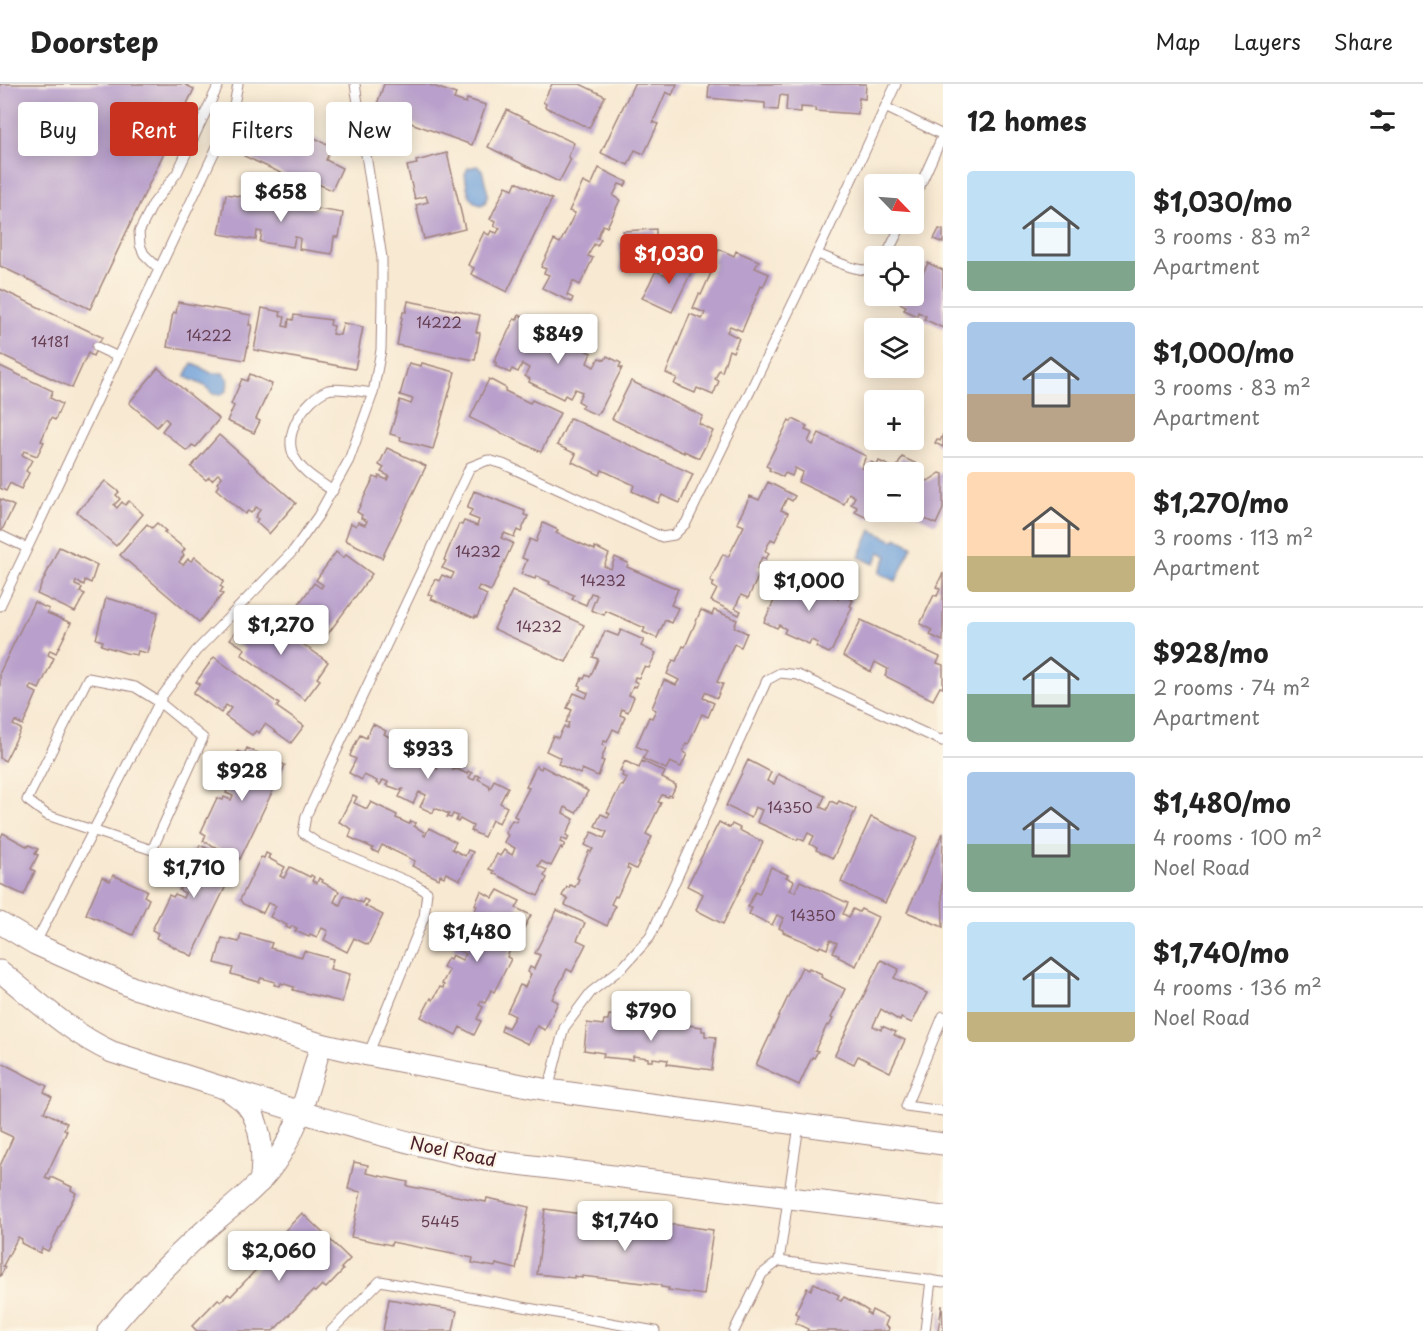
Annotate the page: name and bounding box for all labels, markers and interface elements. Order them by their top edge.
text: Doorstep [30,20,159,63]
text: Map [1156,25,1200,57]
text: Layers [1233,25,1301,57]
text: Share [1334,25,1393,57]
text: 12 homes [967,101,1087,140]
chip: Buy [18,102,98,156]
chip: Rent [110,102,198,156]
chip: Filters [210,102,314,156]
chip: New [326,102,412,156]
icon: filters [1366,104,1399,137]
pin: $658 [245,172,317,223]
north arrow [864,174,924,234]
map controls [864,174,924,522]
text: $658 [255,176,307,206]
text: $1,030/mo [1153,182,1292,221]
icon: home [1015,195,1087,267]
text: 3 rooms · 83 m² [1153,221,1311,251]
pin: $1,030 [620,234,718,285]
text: $1,030 [634,238,704,268]
button: locate [864,246,924,306]
text: Apartment [1153,251,1260,281]
house number: 14222 [416,310,462,333]
pin: $849 [522,314,594,365]
text: $849 [533,318,583,348]
button: layers [864,318,924,378]
house number: 14222 [186,323,232,346]
house number: 14181 [31,329,69,352]
text: $1,000/mo [1153,333,1294,372]
icon: home [1015,346,1087,418]
text: 3 rooms · 83 m² [1153,372,1311,402]
button: + [864,390,924,450]
text: Apartment [1153,402,1260,432]
button: − [864,462,924,522]
text: $1,270/mo [1153,483,1289,522]
icon: home [1015,496,1087,568]
text: 3 rooms · 113 m² [1153,522,1313,552]
house number: 14232 [455,539,501,562]
text: Apartment [1153,552,1260,582]
pin: $1,000 [760,561,858,612]
text: $1,000 [773,565,845,595]
house number: 14232 [580,568,626,591]
pin: $1,270 [232,605,330,656]
text: $1,270 [248,609,314,639]
house number: 14232 [516,614,562,637]
text: $928/mo [1153,633,1269,672]
icon: home [1015,646,1087,718]
text: 2 rooms · 74 m² [1153,672,1310,702]
text: Apartment [1153,702,1260,732]
pin: $933 [392,729,464,780]
text: $933 [403,733,453,763]
pin: $928 [206,751,278,802]
text: $928 [217,755,267,785]
text: $1,480/mo [1153,783,1291,822]
house number: 14350 [767,795,813,818]
icon: home [1015,796,1087,868]
text: 4 rooms · 100 m² [1153,822,1322,852]
pin: $1,710 [145,848,243,899]
text: $1,710 [163,852,225,882]
text: Noel Road [1153,852,1250,882]
house number: 14350 [790,903,836,926]
pin: $1,480 [428,912,526,963]
text: $1,480 [443,916,511,946]
text: $1,740/mo [1153,933,1289,972]
icon: home [1015,946,1087,1018]
text: 4 rooms · 136 m² [1153,972,1322,1002]
pin: $790 [615,991,687,1042]
text: $790 [625,995,677,1025]
text: Noel Road [1153,1002,1250,1032]
street label: Noel Road [408,1128,499,1173]
pin: $1,740 [576,1201,674,1252]
text: $1,740 [591,1205,659,1235]
house number: 5445 [421,1209,459,1232]
pin: $2,060 [230,1231,328,1282]
text: $2,060 [242,1235,316,1265]

